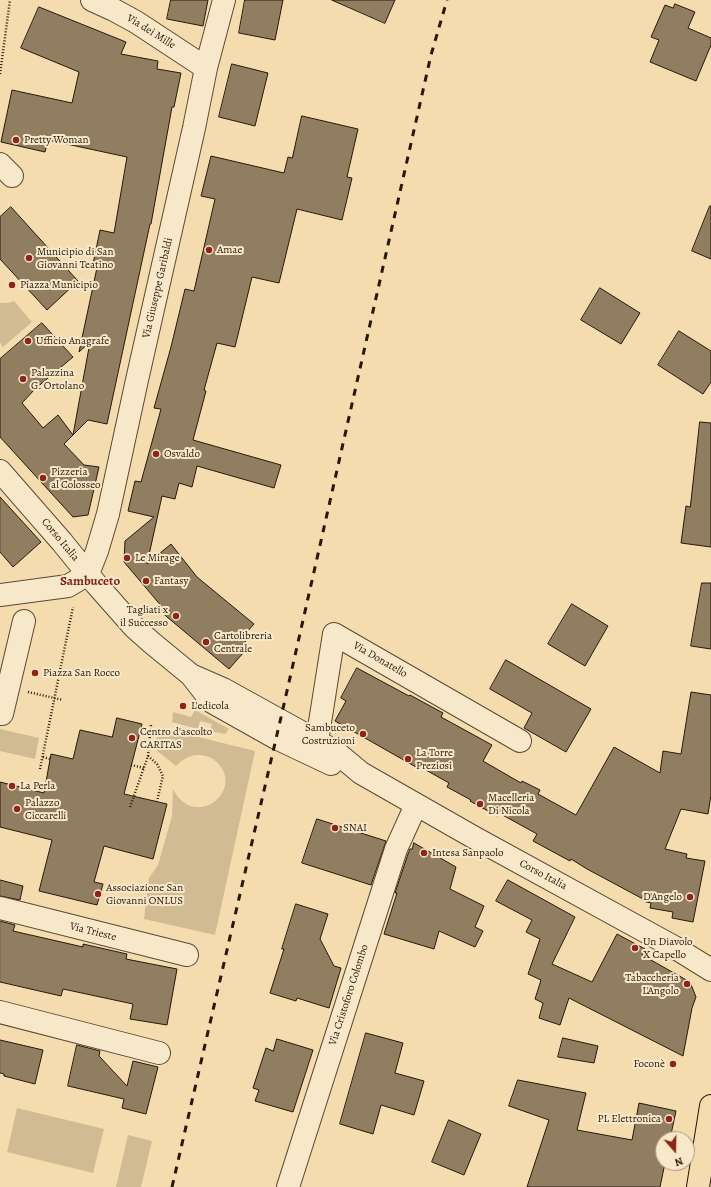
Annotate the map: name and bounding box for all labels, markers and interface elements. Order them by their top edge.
street label: Via dei Mille [124,12,178,52]
place label: Pretty Woman [24,133,89,147]
marker: Pretty Woman [11,135,21,145]
street label: Via Giuseppe Garibaldi [140,236,176,340]
place label: Amae [217,243,242,257]
place label: Municipio di San Giovanni Teatino [37,245,113,271]
marker: Amae [204,245,214,255]
marker: Municipio di San Giovanni Teatino [24,253,34,263]
place label: Piazza Municipio [20,278,98,292]
marker: Piazza Municipio [7,280,17,290]
place label: Ufficio Anagrafe [36,334,109,348]
marker: Ufficio Anagrafe [23,336,33,346]
place label: Palazzina G. Ortolano [31,366,84,392]
marker: Palazzina G. Ortolano [18,374,28,384]
place label: Osvaldo [164,447,200,461]
marker: Osvaldo [151,449,161,459]
place label: Pizzeria al Colosseo [51,465,101,491]
marker: Pizzeria al Colosseo [38,473,48,483]
street label: Corso Italia [38,516,82,564]
place label: Le Mirage [135,551,180,565]
marker: Le Mirage [122,553,132,563]
district label: Sambuceto [60,574,120,590]
place label: Fantasy [154,574,188,588]
marker: Fantasy [141,576,151,586]
place label: Tagliati x il Successo [120,603,168,629]
marker: Tagliati x il Successo [171,611,181,621]
place label: Cartolibreria Centrale [214,629,272,655]
marker: Cartolibreria Centrale [201,637,211,647]
street label: Via Donatello [351,639,409,681]
place label: Piazza San Rocco [43,666,120,680]
marker: Piazza San Rocco [30,668,40,678]
place label: L'edicola [191,699,229,713]
marker: L'edicola [178,701,188,711]
place label: Sambuceto Costruzioni [302,721,355,747]
place label: Centro d'ascolto CARITAS [140,725,212,751]
marker: Sambuceto Costruzioni [358,729,368,739]
marker: Centro d'ascolto CARITAS [127,733,137,743]
place label: La Torre Preziosi [416,746,453,772]
marker: La Torre Preziosi [403,754,413,764]
place label: La Perla [20,779,55,793]
marker: La Perla [7,781,17,791]
place label: Macelleria Di Nicola [488,791,534,817]
place label: Palazzo Ciccarelli [25,796,66,822]
marker: Macelleria Di Nicola [475,799,485,809]
marker: Palazzo Ciccarelli [12,804,22,814]
place label: SNAI [343,821,367,835]
marker: SNAI [330,823,340,833]
place label: Intesa Sanpaolo [432,846,504,860]
marker: Intesa Sanpaolo [419,848,429,858]
street label: Corso Italia [517,857,569,893]
place label: Associazione San Giovanni ONLUS [106,881,183,907]
marker: Associazione San Giovanni ONLUS [93,889,103,899]
place label: D'Angelo [643,890,682,904]
marker: D'Angelo [685,892,695,902]
street label: Via Trieste [68,920,118,944]
place label: Un Diavolo X Capello [643,935,693,961]
street label: Via Cristoforo Colombo [326,943,372,1047]
marker: Un Diavolo X Capello [630,943,640,953]
place label: Tabaccheria L'Angolo [625,971,679,997]
marker: Tabaccheria L'Angolo [682,979,692,989]
place label: Foconè [633,1057,665,1071]
marker: Foconè [668,1059,678,1069]
place label: PL Elettronica [597,1112,661,1126]
marker: PL Elettronica [664,1114,674,1124]
north arrow [655,1131,695,1171]
text: N [673,1153,685,1170]

